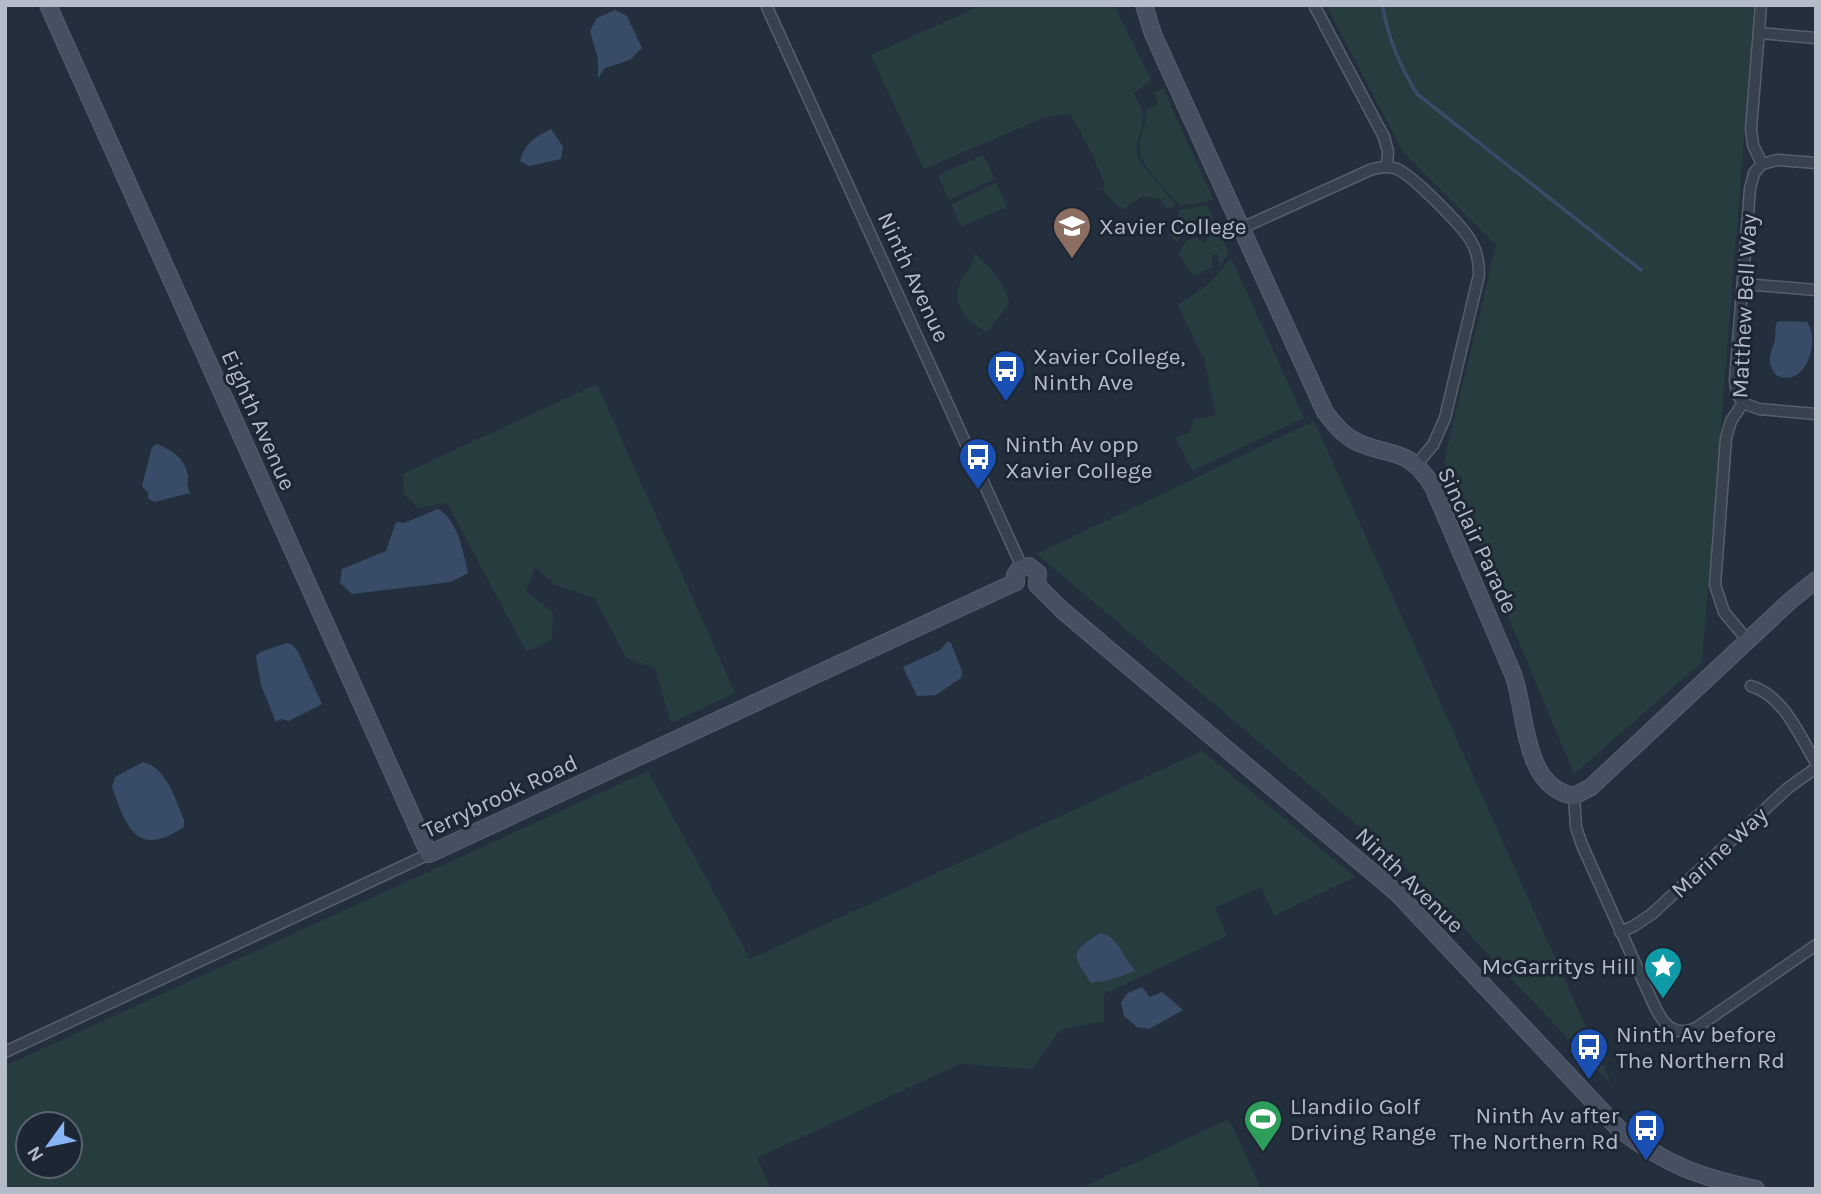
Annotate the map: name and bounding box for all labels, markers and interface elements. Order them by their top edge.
school or university icon: Xavier College [1051,205,1093,260]
street label: Ninth Avenue [872,208,955,346]
place label: Xavier College [1099,213,1247,240]
street label: Matthew Bell Way [1726,213,1763,399]
place label: Xavier College, Ninth Ave [1033,343,1186,396]
street label: Eighth Avenue [216,346,301,494]
bus stop icon: Xavier College, Ninth Ave [985,348,1027,403]
place label: Ninth Av opp Xavier College [1005,431,1153,484]
bus stop icon: Ninth Av opp Xavier College [957,436,999,491]
street label: Sinclair Parade [1432,463,1523,618]
street label: Terrybrook Road [419,749,582,844]
street label: Marine Way [1666,801,1773,904]
street label: Ninth Avenue [1350,822,1469,939]
place icon: McGarritys Hill [1642,945,1684,1000]
place label: McGarritys Hill [1482,953,1636,980]
place label: Ninth Av before The Northern Rd [1616,1021,1785,1074]
bus stop icon: Ninth Av before The Northern Rd [1568,1026,1610,1081]
place label: Llandilo Golf Driving Range [1290,1093,1437,1146]
sports icon: Llandilo Golf Driving Range [1242,1098,1284,1153]
place label: Ninth Av after The Northern Rd [1450,1102,1620,1155]
bus stop icon: Ninth Av after The Northern Rd [1625,1107,1667,1162]
north arrow [14,1110,84,1180]
text: N [23,1142,49,1165]

